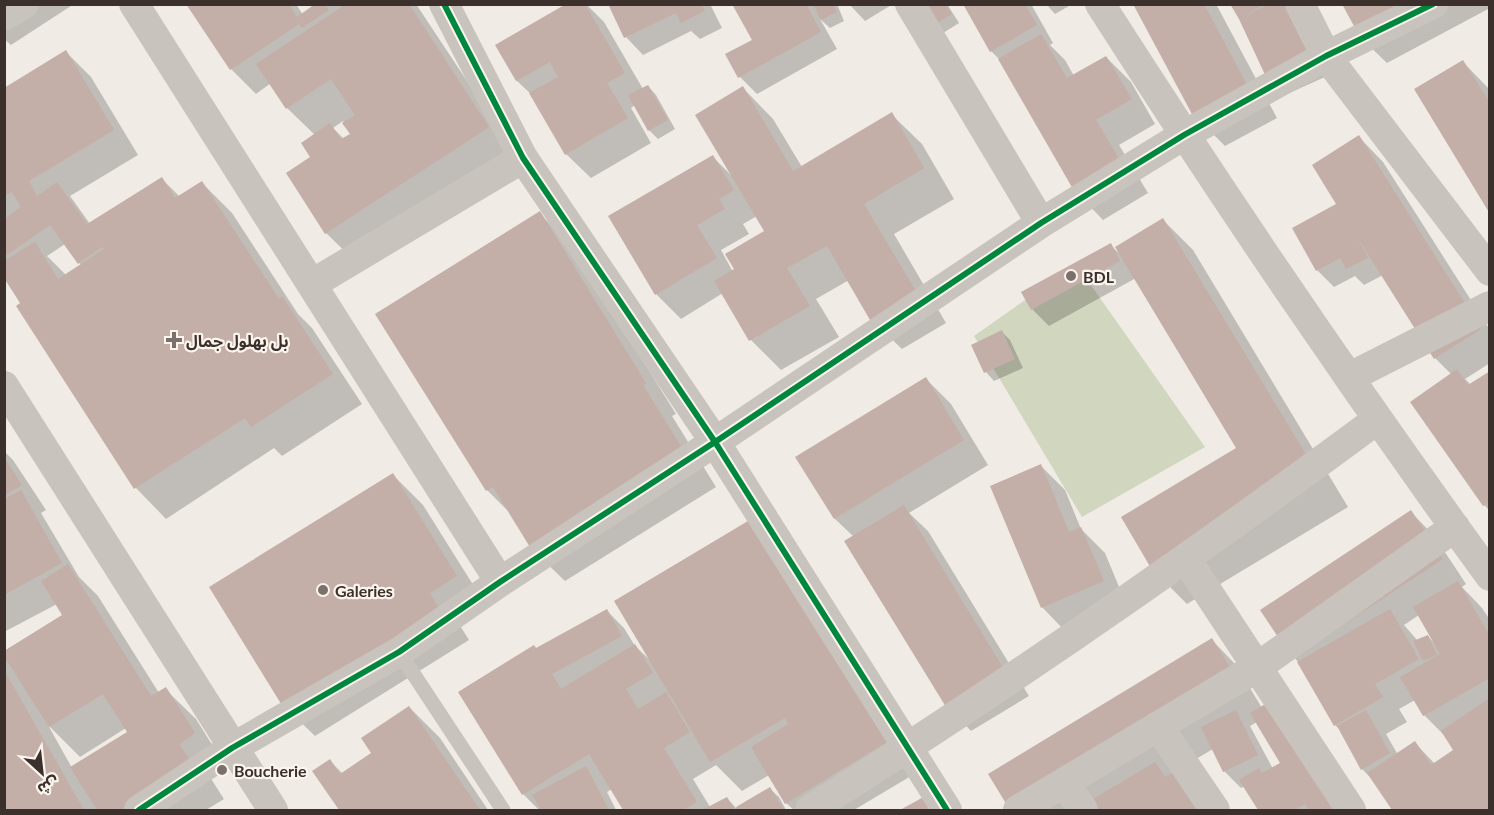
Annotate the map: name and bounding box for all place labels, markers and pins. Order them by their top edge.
place label: BDL [1083,267,1115,286]
marker: BDL [1064,269,1078,283]
place label: بل بهلول جمال [186,331,288,351]
marker: بل بهلول جمال [167,333,181,347]
place label: Galeries [335,581,393,600]
marker: Galeries [316,583,330,597]
place label: Boucherie [234,761,307,780]
marker: Boucherie [215,763,229,777]

